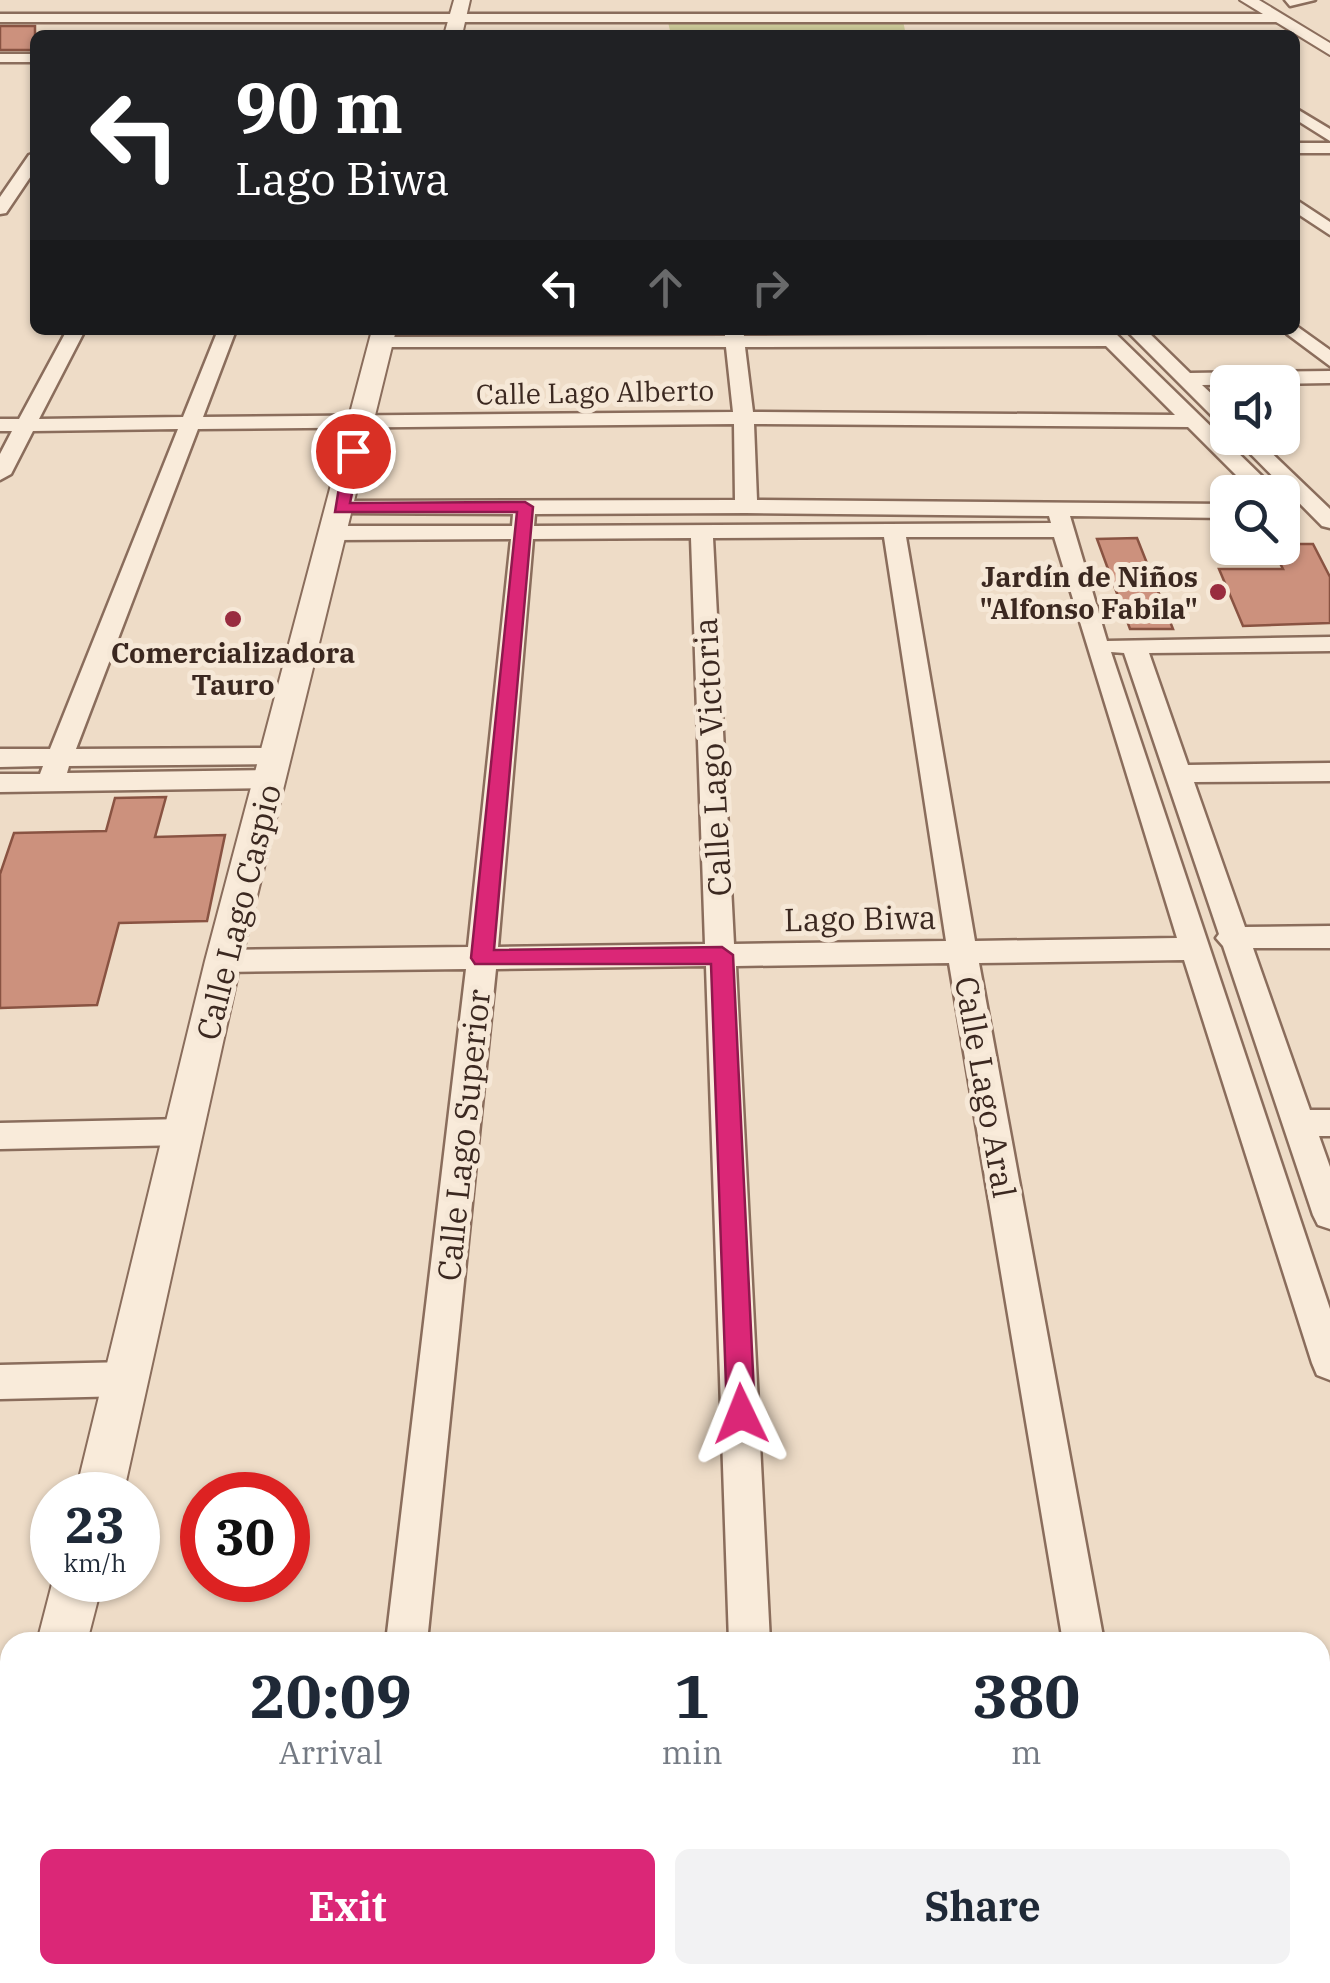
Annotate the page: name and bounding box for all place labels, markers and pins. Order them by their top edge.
pin [311,409,396,494]
place label: Jardín de Niños "Alfonso Fabila" [980,558,1198,627]
marker: Jardín de Niños "Alfonso Fabila" [1207,581,1229,603]
marker: Comercializadora Tauro [222,608,244,630]
place label: Comercializadora Tauro [111,634,355,703]

